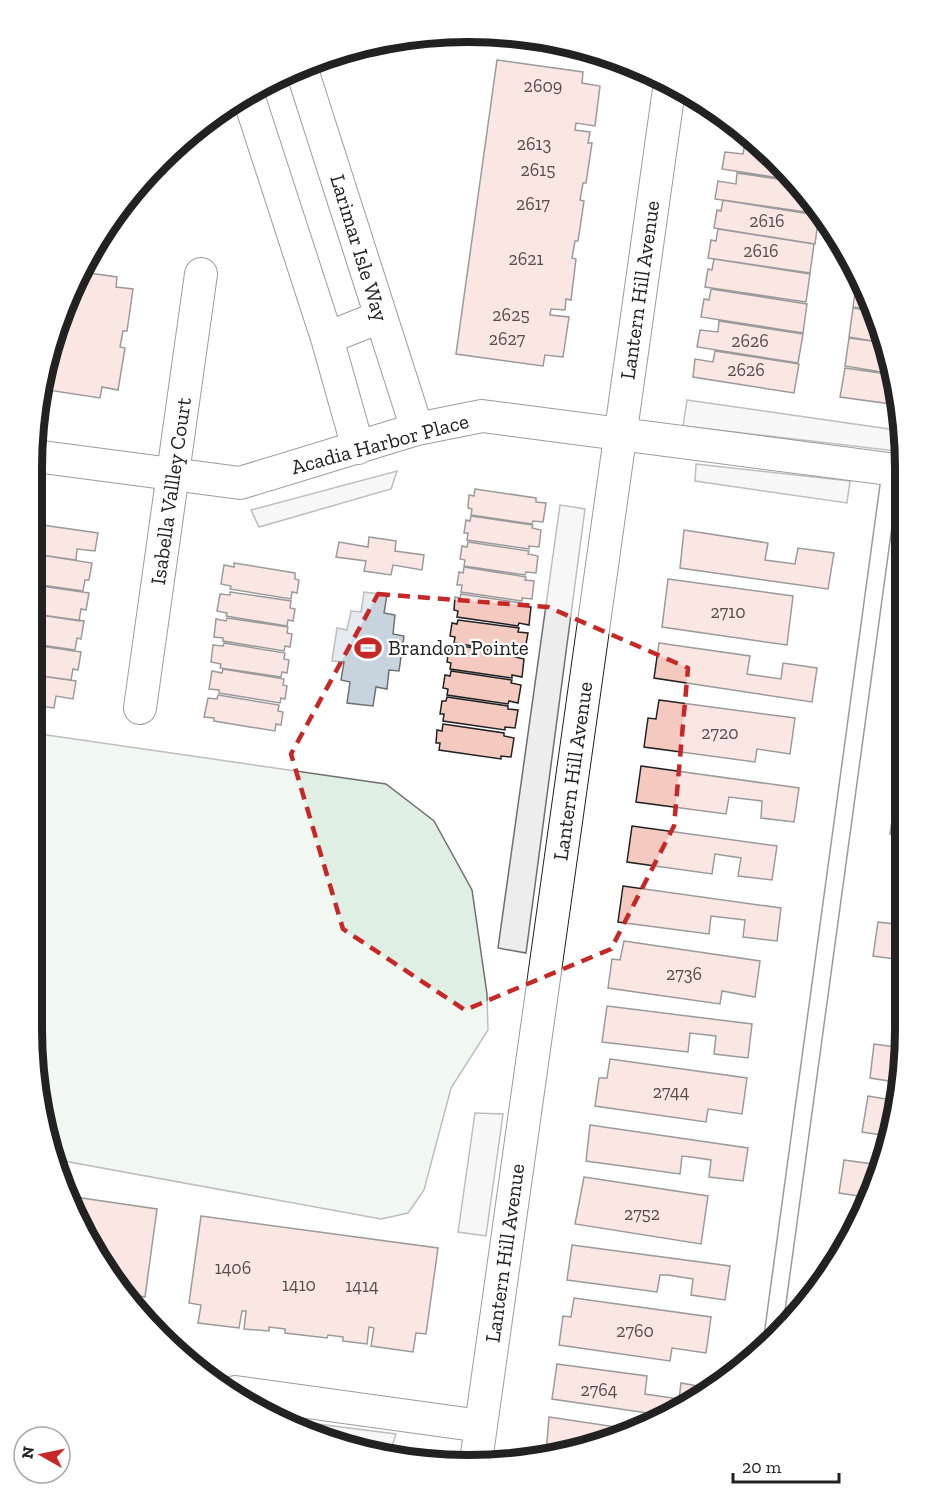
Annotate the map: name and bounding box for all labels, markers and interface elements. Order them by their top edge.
house number: 2609 [524,75,562,97]
house number: 2613 [517,133,551,155]
house number: 2615 [521,159,555,181]
street label: Larimar Isle Way [325,171,394,325]
house number: 2617 [516,193,550,215]
street label: Lantern Hill Avenue [615,199,664,381]
house number: 2616 [749,210,785,232]
house number: 2616 [743,240,779,262]
house number: 2621 [508,248,544,270]
house number: 2625 [492,304,530,326]
house number: 2627 [489,328,526,350]
house number: 2626 [731,330,769,352]
house number: 2626 [727,359,765,381]
street label: Isabella Vallley Court [145,395,196,586]
street label: Acadia Harbor Place [288,408,471,479]
house number: 2710 [710,601,746,623]
sports icon: Brandon Pointe [353,633,383,663]
place label: Brandon Pointe [388,635,529,660]
street label: Lantern Hill Avenue [548,680,597,862]
house number: 2720 [701,722,739,744]
house number: 2736 [666,963,702,985]
house number: 2744 [653,1081,690,1103]
street label: Lantern Hill Avenue [480,1162,529,1344]
house number: 2752 [624,1203,660,1225]
house number: 1406 [215,1257,251,1279]
house number: 1410 [282,1274,316,1296]
house number: 1414 [345,1275,379,1297]
house number: 2760 [616,1320,654,1342]
house number: 2764 [580,1379,618,1401]
north arrow [12,1425,72,1485]
text: N [17,1445,38,1460]
scale bar [733,1446,840,1484]
text: 20 m [742,1456,782,1478]

